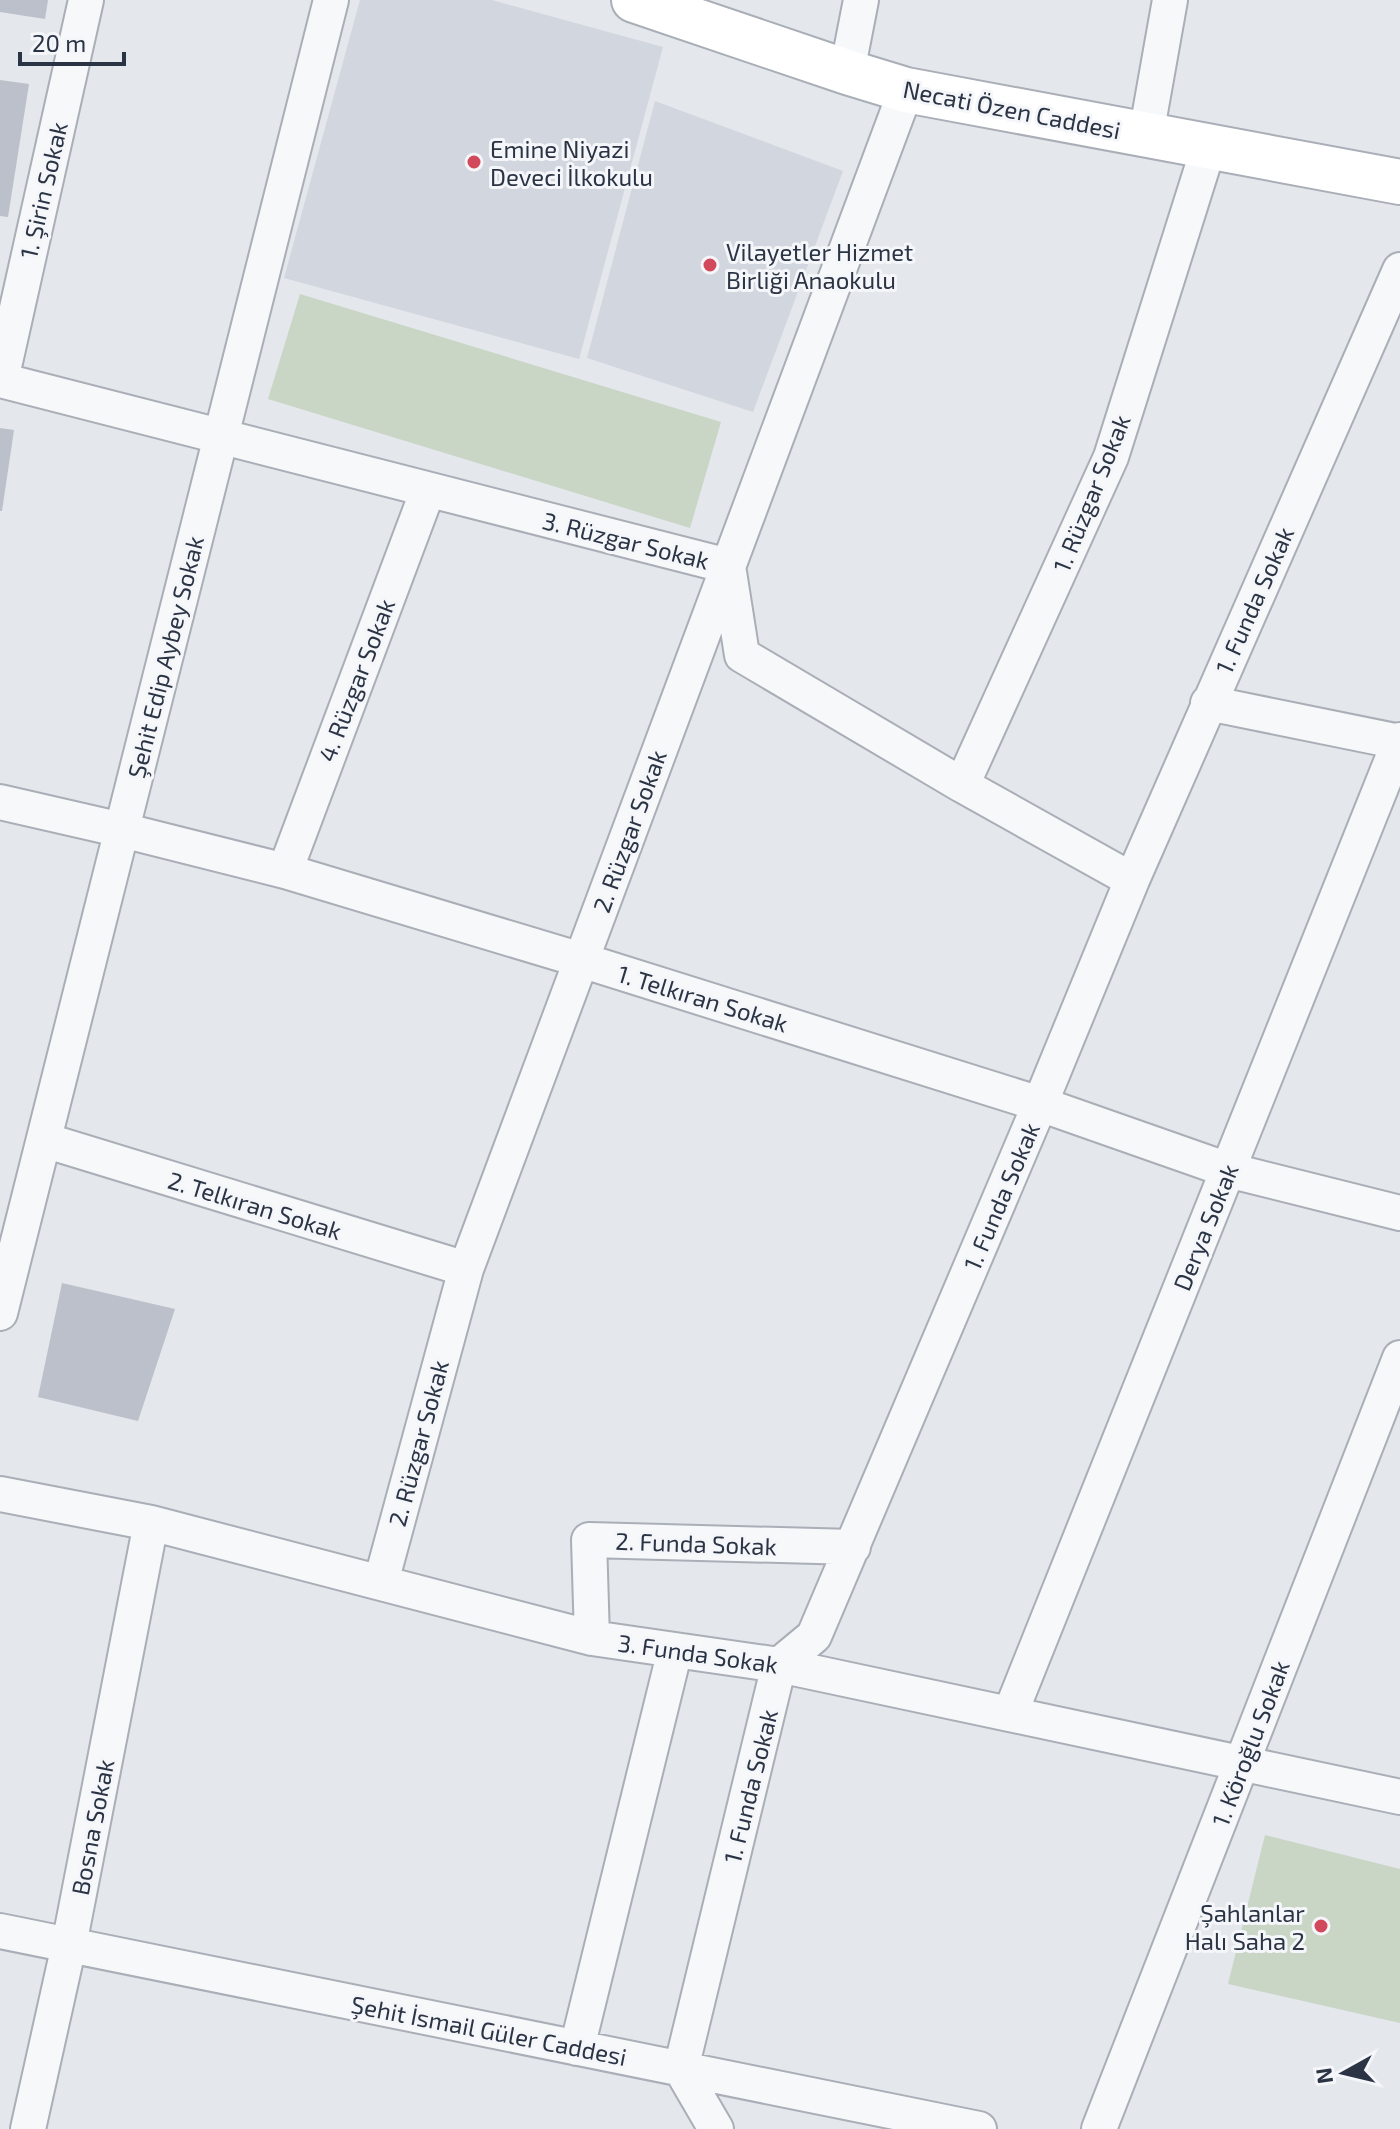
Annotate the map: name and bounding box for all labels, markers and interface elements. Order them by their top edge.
scale bar [20,16,124,66]
text: 20 m [32,28,86,57]
street label: Necati Özen Caddesi [901,74,1123,144]
street label: 1. Şirin Sokak [13,119,74,261]
place label: Emine Niyazi Deveci İlkokulu [490,134,653,191]
marker: Emine Niyazi Deveci İlkokulu [465,153,483,171]
place label: Vilayetler Hizmet Birliği Anaokulu [726,237,913,294]
marker: Vilayetler Hizmet Birliği Anaokulu [701,256,719,274]
street label: 1. Rüzgar Sokak [1046,410,1136,576]
street label: 3. Rüzgar Sokak [540,505,712,575]
street label: 1. Funda Sokak [1209,522,1299,678]
street label: Şehit Edip Aybey Sokak [121,533,210,781]
street label: 4. Rüzgar Sokak [312,595,400,765]
street label: 2. Rüzgar Sokak [586,746,672,916]
street label: 1. Telkıran Sokak [615,958,791,1038]
street label: 1. Funda Sokak [957,1118,1045,1274]
street label: Derya Sokak [1166,1159,1244,1295]
street label: 2. Telkıran Sokak [165,1165,345,1245]
street label: 2. Rüzgar Sokak [382,1357,454,1529]
street label: 2. Funda Sokak [615,1526,777,1560]
street label: 3. Funda Sokak [616,1627,780,1679]
street label: 1. Köroğlu Sokak [1205,1656,1295,1830]
street label: 1. Funda Sokak [717,1706,783,1866]
street label: Bosna Sokak [65,1757,119,1897]
place label: Şahlanlar Halı Saha 2 [1185,1898,1305,1955]
marker: Şahlanlar Halı Saha 2 [1312,1917,1330,1935]
street label: Şehit İsmail Güler Caddesi [349,1989,629,2072]
north arrow [1304,2033,1384,2113]
text: N [1309,2066,1337,2086]

